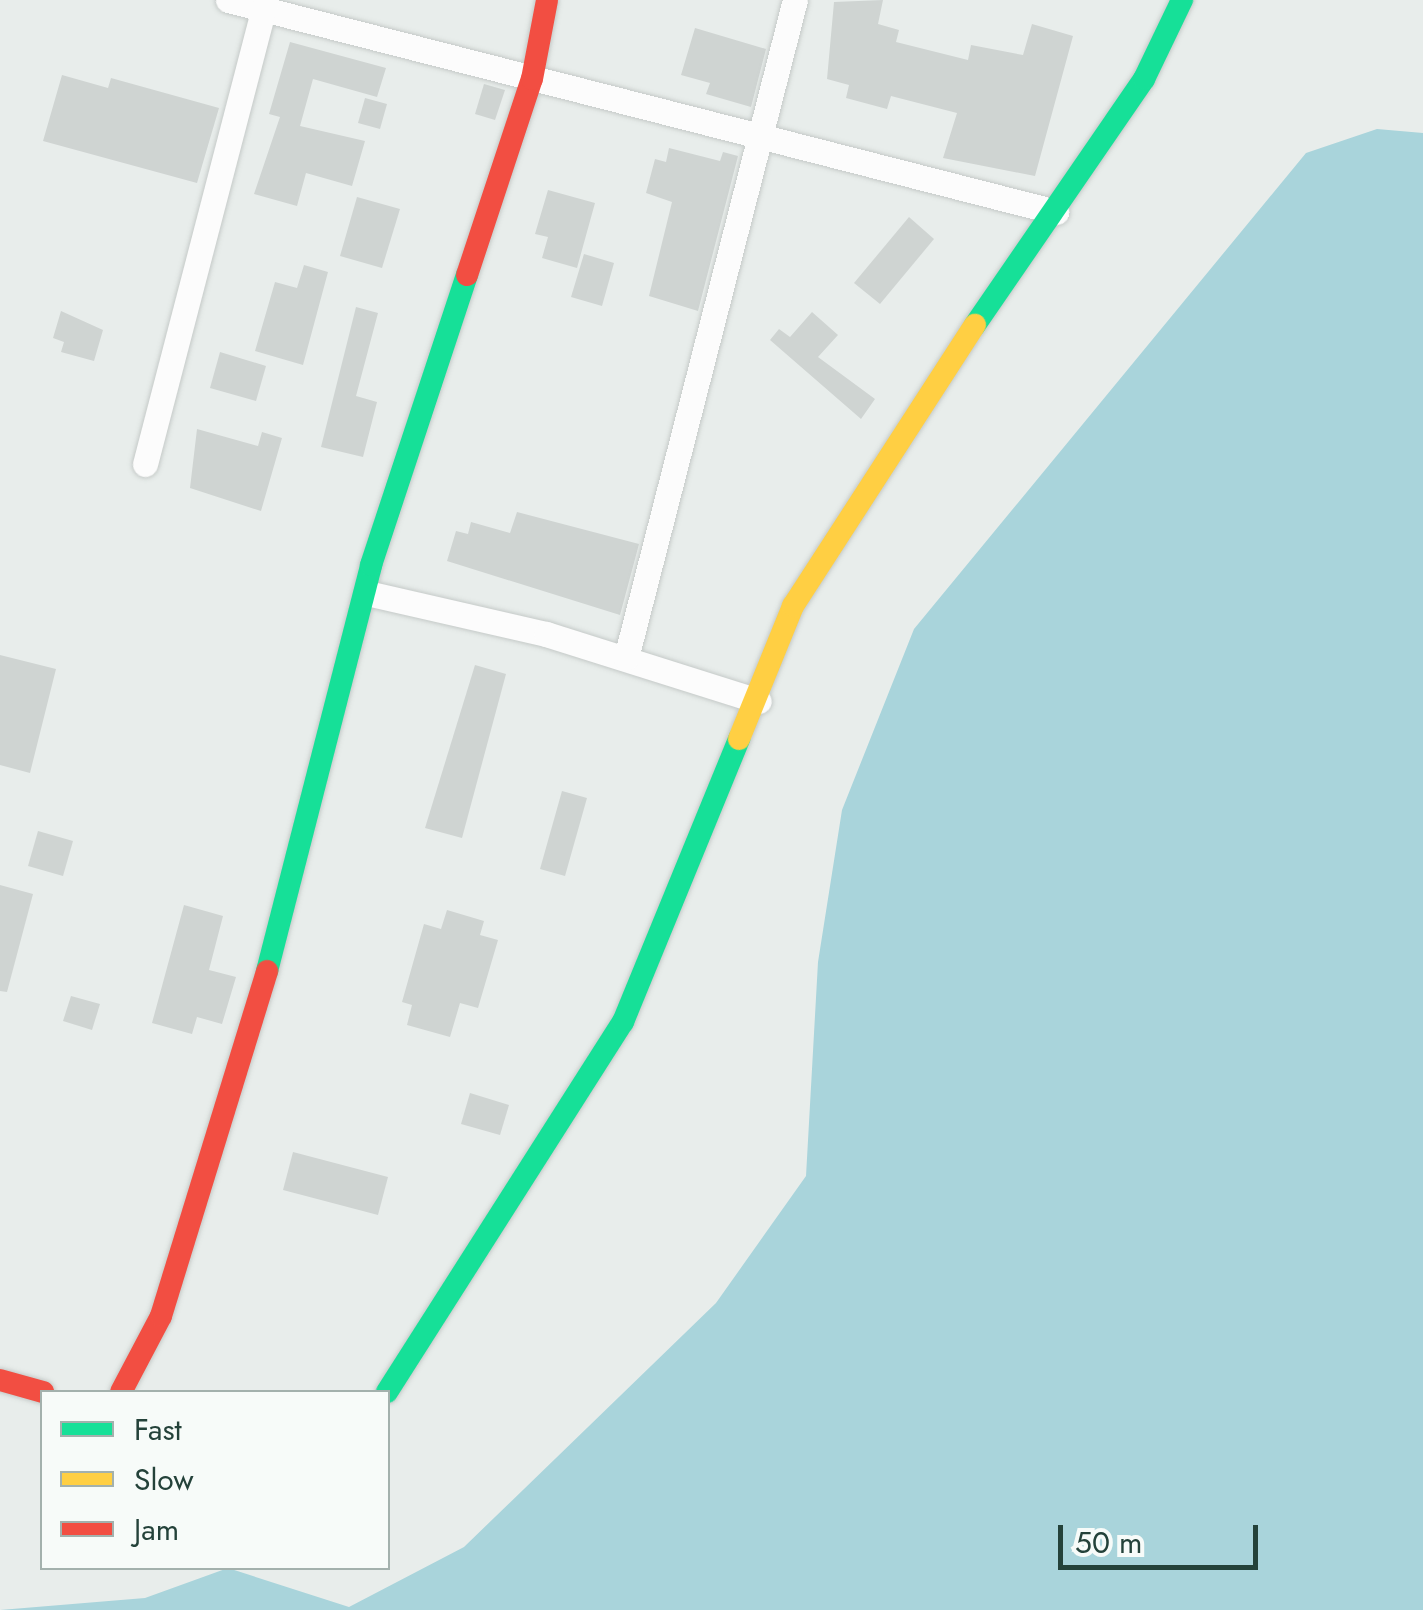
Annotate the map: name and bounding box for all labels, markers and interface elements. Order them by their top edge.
legend [40,1390,390,1570]
text: Fast [134,1408,182,1451]
text: Slow [134,1458,194,1501]
scale bar [1063,1505,1263,1567]
text: Jam [134,1508,179,1551]
text: 50 m [1075,1521,1142,1564]

